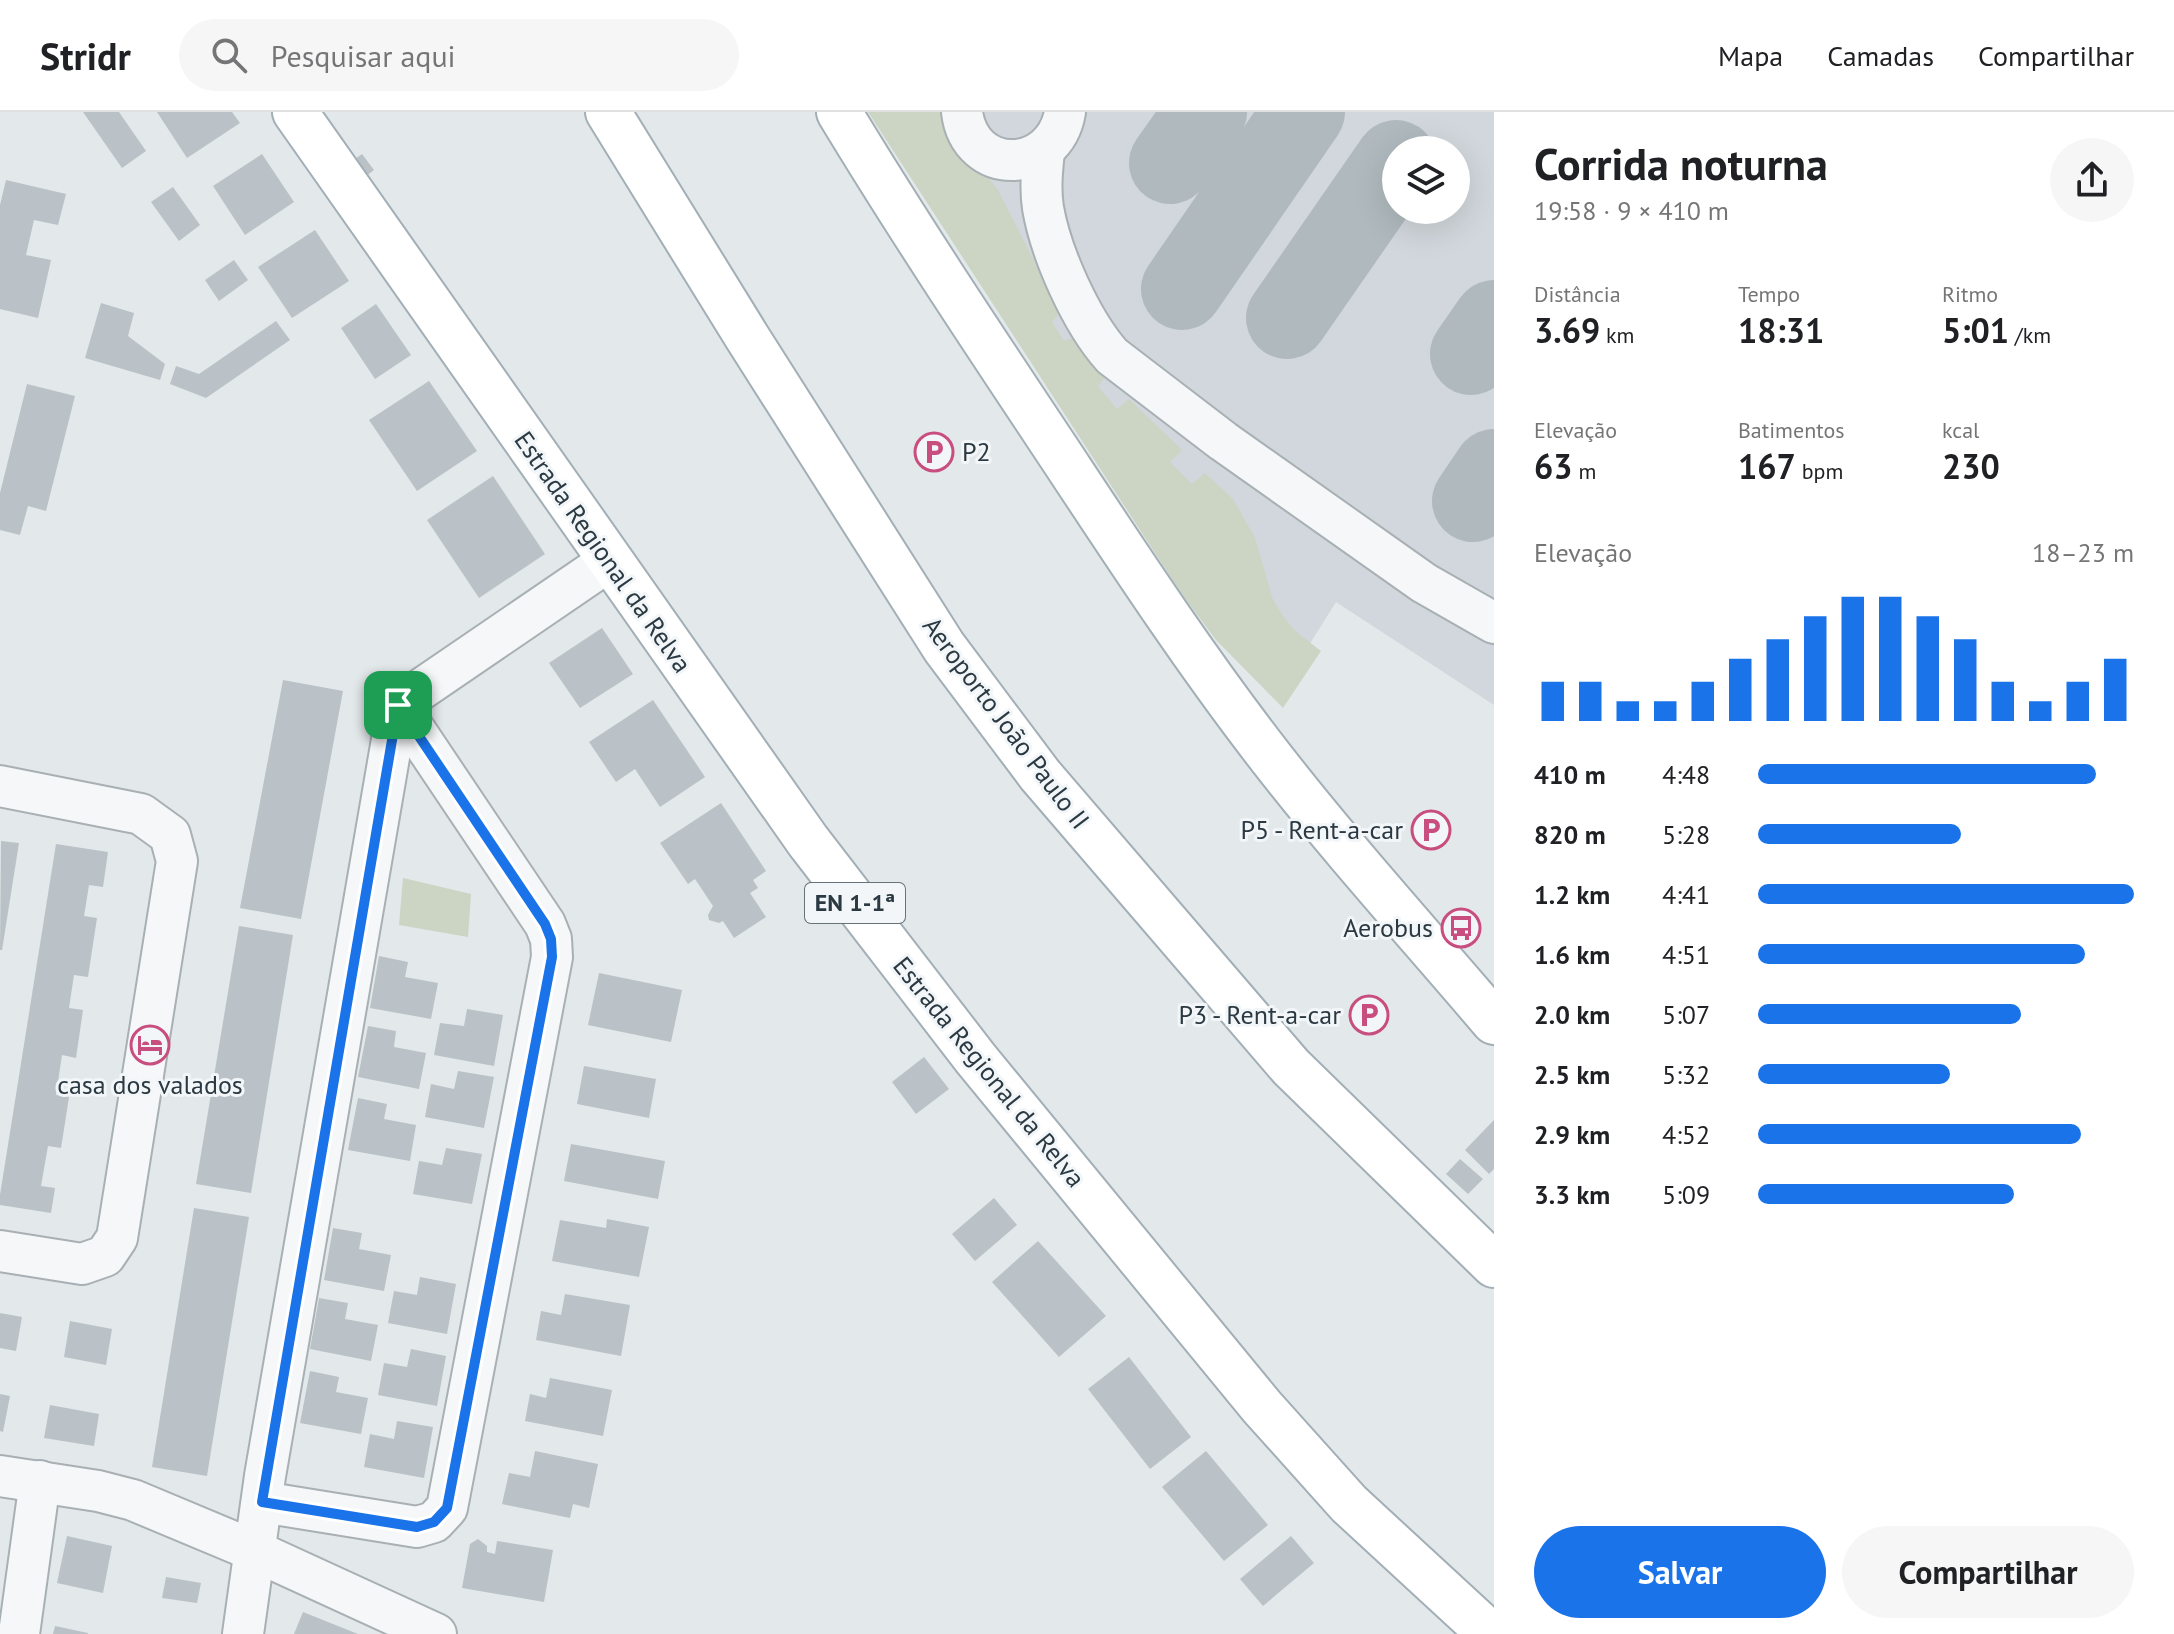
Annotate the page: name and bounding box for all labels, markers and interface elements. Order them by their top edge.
search box [179,19,739,91]
text: Stridr [40,31,131,80]
icon: search [207,33,251,77]
text: Pesquisar aqui [271,36,456,75]
text: Mapa [1718,37,1783,74]
text: Camadas [1827,37,1934,74]
text: Compartilhar [1978,37,2134,74]
text: Corrida noturna [1534,135,1828,192]
map controls [1382,136,1470,224]
button: layers [1382,136,1470,224]
button: share [2050,138,2134,222]
text: 19:58 · 9 × 410 m [1534,194,1729,227]
text: Distância [1534,280,1621,308]
text: Tempo [1738,280,1800,308]
text: Ritmo [1942,280,1998,308]
text: 3.69 [1534,308,1600,352]
text: 18:31 [1738,308,1824,352]
text: 5:01 [1942,308,2009,352]
text: km [1600,321,1634,349]
text: /km [2009,321,2051,349]
text: Elevação [1534,416,1617,444]
text: Batimentos [1738,416,1844,444]
text: kcal [1942,416,1980,444]
street label: Estrada Regional da Relva [508,425,699,679]
parking icon: P2 [913,431,955,473]
place label: P2 [962,435,991,468]
text: 63 [1534,444,1573,488]
text: 167 [1738,444,1796,488]
text: 230 [1942,444,2000,488]
text: m [1573,457,1596,485]
text: bpm [1796,457,1843,485]
text: Elevação [1534,536,1632,569]
text: 18–23 m [2032,536,2134,569]
street label: Aeroporto João Paulo II [916,610,1097,835]
pin [364,671,432,739]
icon: arrive [376,683,420,727]
text: 410 m [1534,758,1606,791]
text: 4:48 [1662,758,1710,791]
parking icon: P5 - Rent-a-car [1410,809,1452,851]
place label: P5 - Rent-a-car [1240,813,1403,846]
text: 820 m [1534,818,1606,851]
text: 5:28 [1662,818,1710,851]
text: 1.2 km [1534,878,1610,911]
text: 4:41 [1662,878,1710,911]
road number: EN 1-1ª [805,883,905,923]
bus stop icon: Aerobus [1440,907,1482,949]
place label: Aerobus [1343,911,1433,944]
text: 1.6 km [1534,938,1610,971]
text: 4:51 [1662,938,1710,971]
street label: Estrada Regional da Relva [886,950,1093,1194]
parking icon: P3 - Rent-a-car [1348,994,1390,1036]
place label: P3 - Rent-a-car [1178,998,1341,1031]
text: 2.0 km [1534,998,1610,1031]
text: 5:07 [1662,998,1710,1031]
hotel icon: casa dos valados [129,1024,171,1066]
text: 2.5 km [1534,1058,1610,1091]
text: 5:32 [1662,1058,1710,1091]
place label: casa dos valados [57,1068,243,1101]
text: 2.9 km [1534,1118,1610,1151]
text: 4:52 [1662,1118,1710,1151]
text: 3.3 km [1534,1178,1610,1211]
text: 5:09 [1662,1178,1710,1211]
button: Salvar [1534,1526,1826,1618]
button: Compartilhar [1842,1526,2134,1618]

